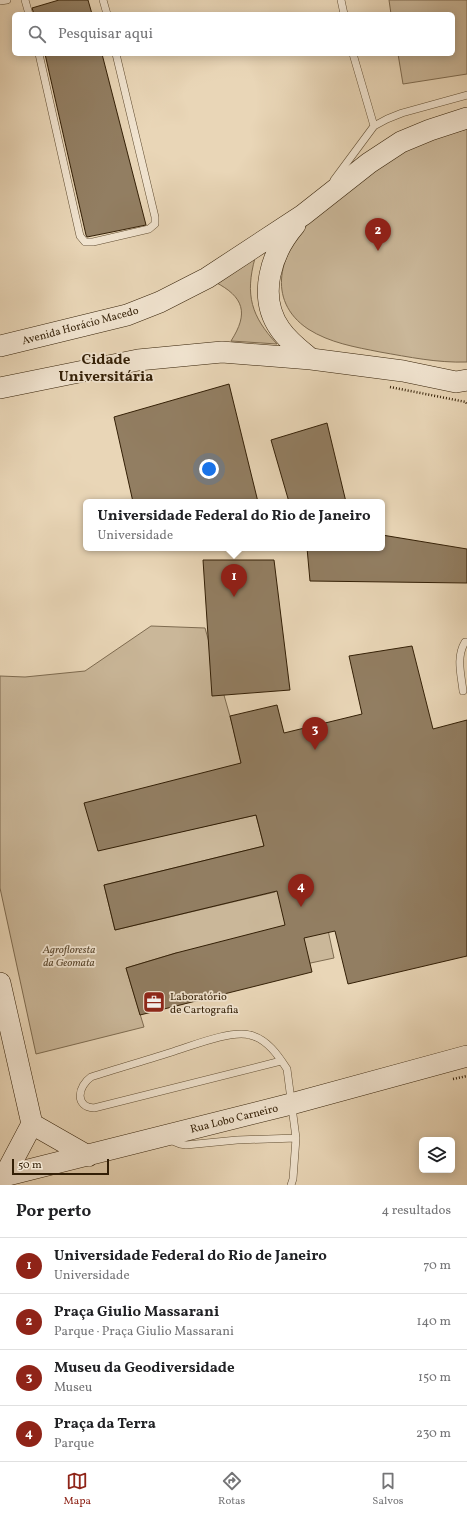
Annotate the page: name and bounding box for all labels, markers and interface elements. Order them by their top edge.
search box [12,12,455,56]
icon: search [26,23,48,45]
text: Pesquisar aqui [58,24,153,45]
pin: 2 [365,218,391,251]
street label: Avenida Horácio Macedo [20,304,141,349]
district label: Cidade Universitária [59,350,153,388]
your location [199,459,219,479]
popup [83,499,385,551]
text: Universidade Federal do Rio de Janeiro [98,506,370,527]
text: Universidade [98,527,173,545]
pin: 1 [221,564,247,597]
pin: 3 [302,717,328,750]
pin: 4 [288,874,314,907]
park label: Agrofloresta da Geomata [42,943,95,971]
office icon: Laboratório de Cartografia [141,989,167,1015]
place label: Laboratório de Cartografia [170,990,239,1018]
street label: Rua Lobo Carneiro [189,1101,280,1138]
map controls [419,1137,455,1173]
button: layers [419,1137,455,1173]
scale bar [12,1157,109,1176]
text: 50 m [18,1158,42,1173]
text: Por perto [16,1200,91,1223]
text: 4 resultados [381,1202,451,1220]
text: Universidade Federal do Rio de Janeiro [54,1246,327,1267]
text: 1 [26,1257,32,1275]
text: 70 m [423,1257,451,1275]
text: Universidade [54,1267,130,1285]
text: Praça Giulio Massarani [54,1302,219,1323]
text: 2 [26,1313,32,1331]
text: 140 m [417,1313,451,1331]
text: Parque · Praça Giulio Massarani [54,1323,234,1341]
text: Museu da Geodiversidade [54,1358,235,1379]
text: 3 [26,1369,32,1387]
text: 150 m [418,1369,451,1387]
text: Museu [54,1379,92,1397]
text: Praça da Terra [54,1414,156,1435]
text: 4 [25,1425,33,1443]
text: 230 m [416,1425,451,1443]
text: Parque [54,1435,94,1453]
tab: Mapa [64,1470,91,1509]
tab: Rotas [218,1470,245,1509]
tab: Salvos [372,1470,403,1509]

